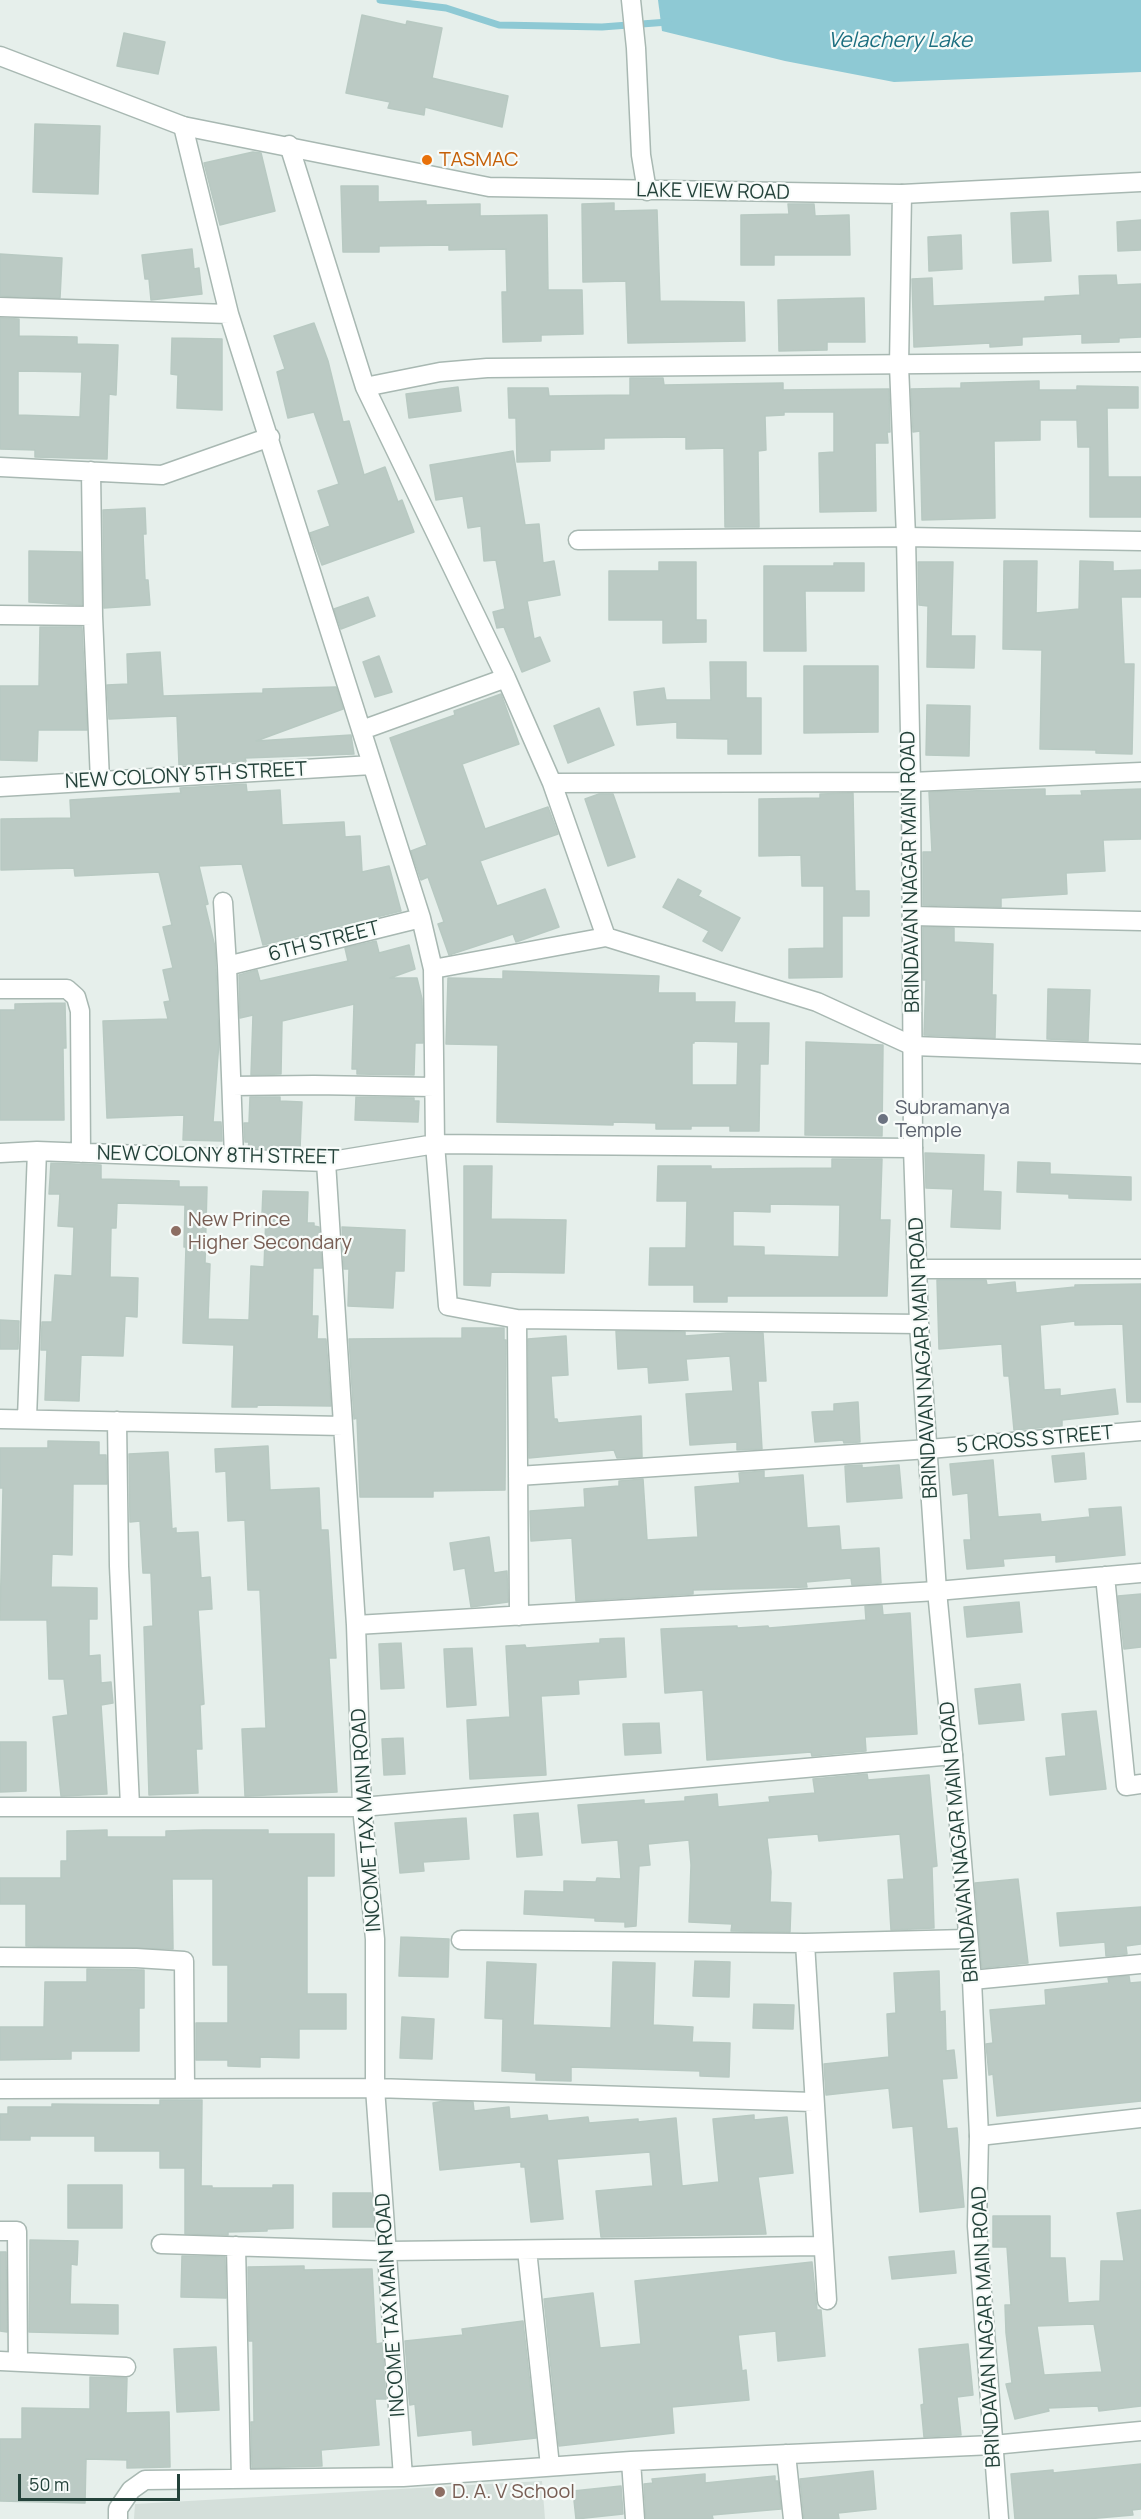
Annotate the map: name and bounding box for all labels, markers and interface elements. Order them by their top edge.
water label: Velachery Lake [828,28,972,54]
place label: TASMAC [439,148,519,172]
marker: TASMAC [420,153,434,167]
street label: LAKE VIEW ROAD [636,179,790,205]
street label: BRINDAVAN NAGAR MAIN ROAD [897,731,925,1013]
street label: NEW COLONY 5TH STREET [64,758,308,794]
street label: 6TH STREET [266,917,382,967]
place label: Subramanya Temple [895,1096,1010,1143]
marker: Subramanya Temple [876,1112,890,1126]
street label: NEW COLONY 8TH STREET [97,1142,339,1170]
place label: New Prince Higher Secondary [188,1208,352,1255]
street label: BRINDAVAN NAGAR MAIN ROAD [905,1217,943,1499]
marker: New Prince Higher Secondary [169,1224,183,1238]
street label: 5 CROSS STREET [956,1421,1114,1459]
street label: BRINDAVAN NAGAR MAIN ROAD [936,1700,984,1984]
street label: INCOME TAX MAIN ROAD [347,1707,387,1933]
street label: BRINDAVAN NAGAR MAIN ROAD [968,2186,1006,2468]
street label: INCOME TAX MAIN ROAD [371,2192,411,2418]
scale bar [21,2462,183,2500]
text: 50 m [29,2472,69,2496]
place label: D. A. V School [452,2480,575,2504]
marker: D. A. V School [433,2485,447,2499]

